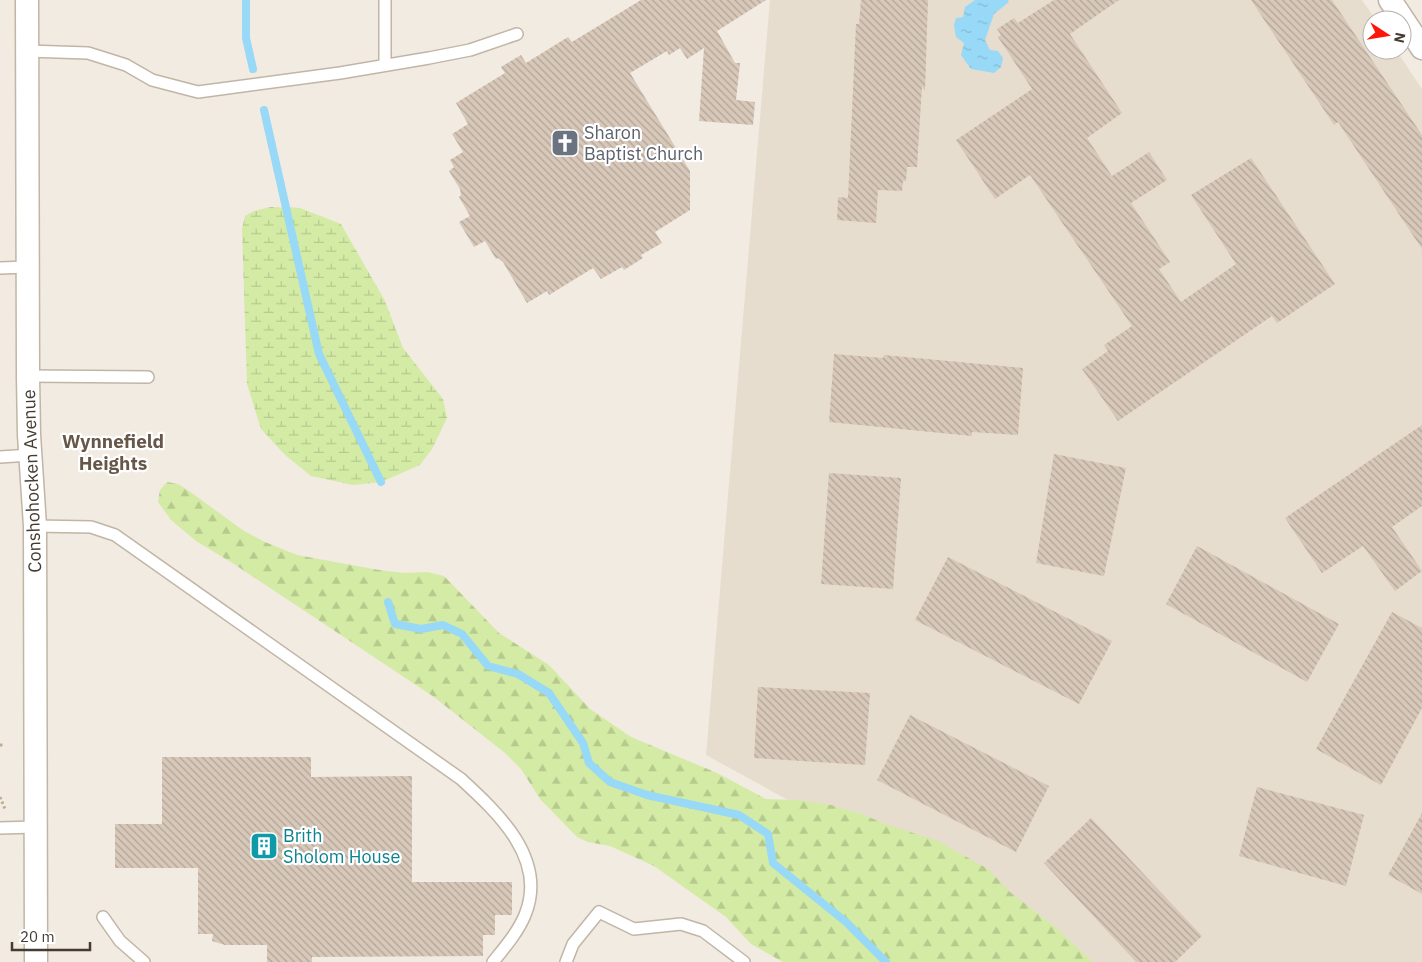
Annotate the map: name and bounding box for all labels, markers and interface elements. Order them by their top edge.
north arrow [1362,10,1412,60]
text: N [1390,31,1410,45]
place label: Sharon Baptist Church [584,121,703,165]
church icon: Sharon Baptist Church [550,128,580,158]
street label: Conshohocken Avenue [17,389,46,573]
district label: Wynnefield Heights [62,429,164,475]
place label: Brith Sholom House [283,824,400,868]
building icon: Brith Sholom House [249,831,279,861]
scale bar [12,920,90,952]
text: 20 m [20,927,55,946]

